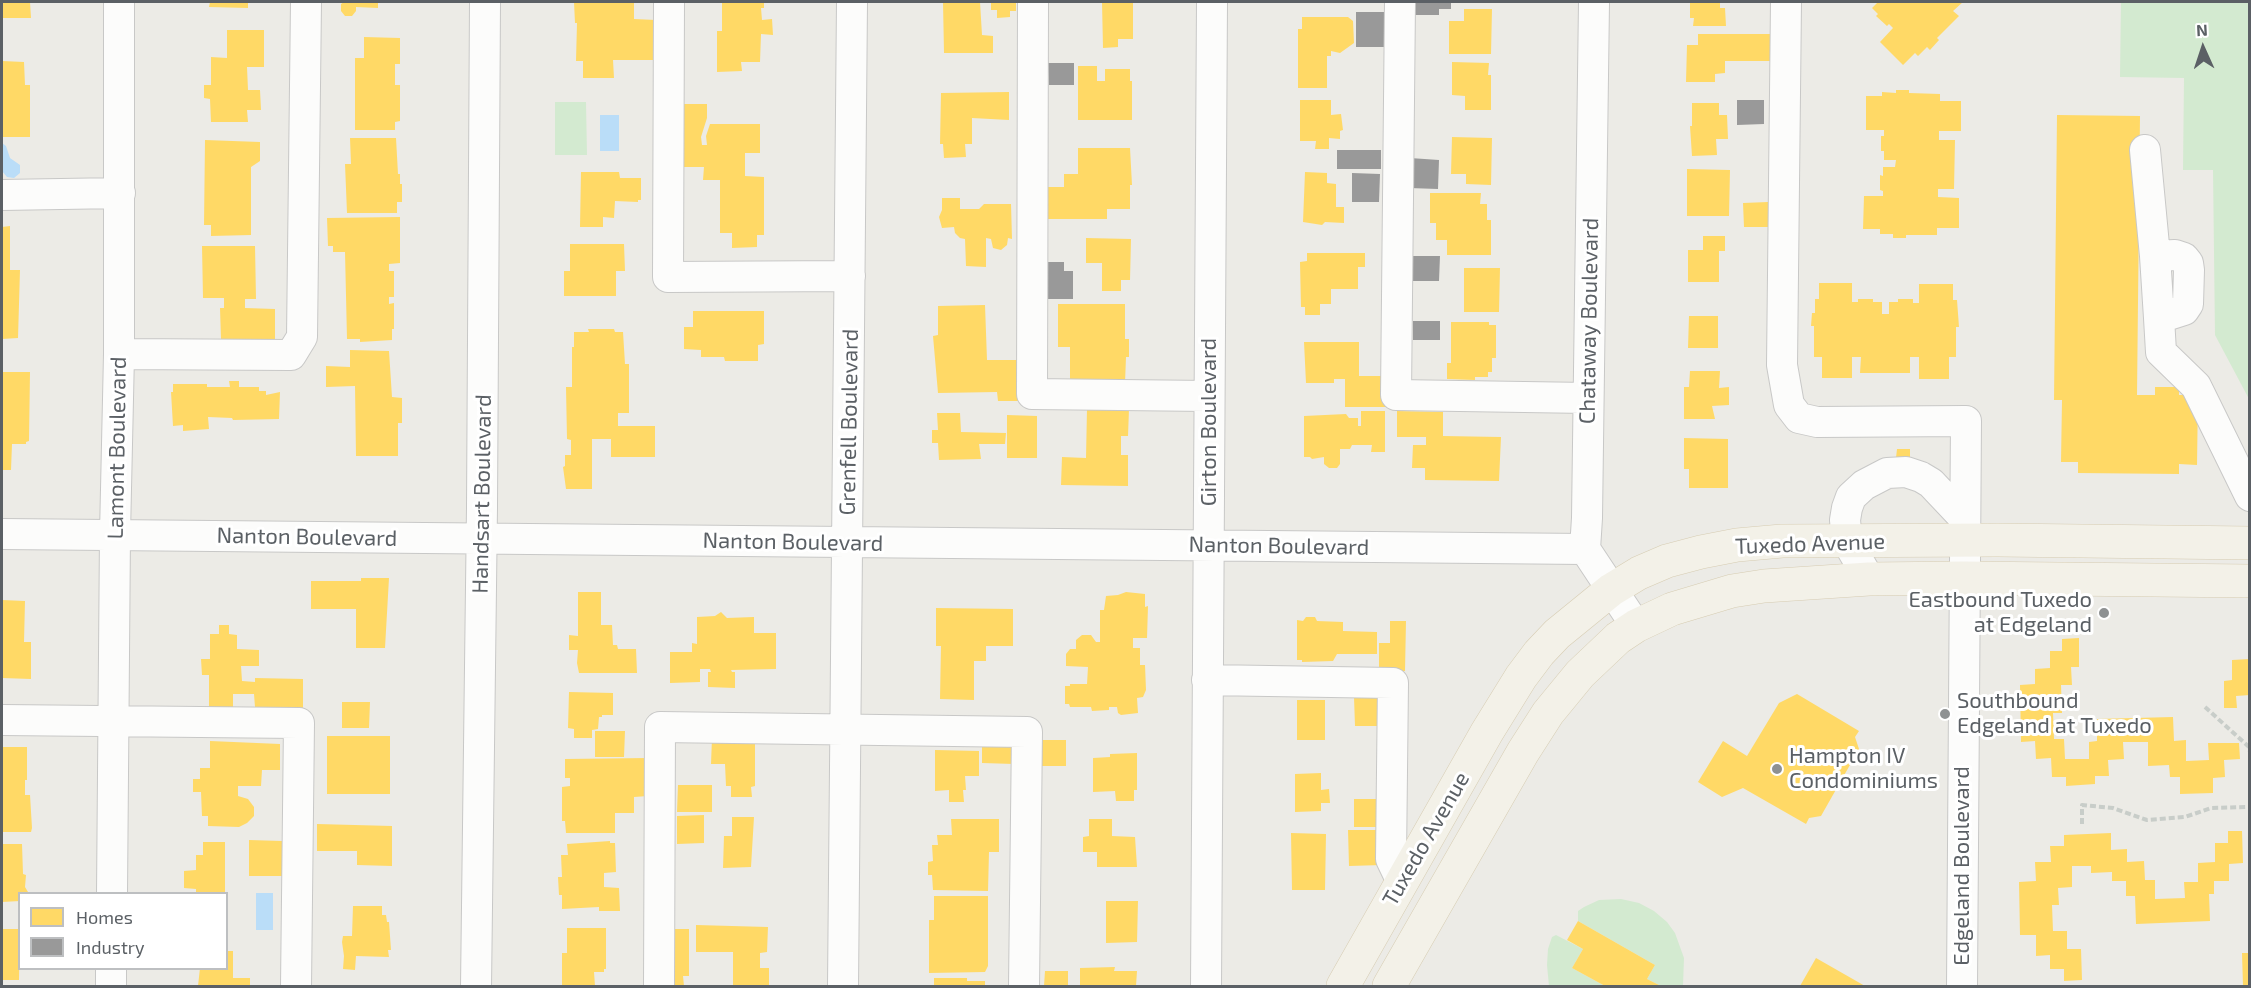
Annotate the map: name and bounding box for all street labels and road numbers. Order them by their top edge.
street label: Chataway Boulevard [1574,218,1604,424]
street label: Grenfell Boulevard [834,328,864,516]
street label: Girton Boulevard [1196,338,1222,506]
street label: Lamont Boulevard [102,356,132,540]
street label: Handsart Boulevard [467,394,497,594]
street label: Nanton Boulevard [216,522,398,552]
street label: Nanton Boulevard [702,527,884,557]
street label: Tuxedo Avenue [1734,528,1886,560]
street label: Nanton Boulevard [1188,531,1370,561]
street label: Edgeland Boulevard [1949,766,1975,966]
street label: Tuxedo Avenue [1377,767,1475,911]

